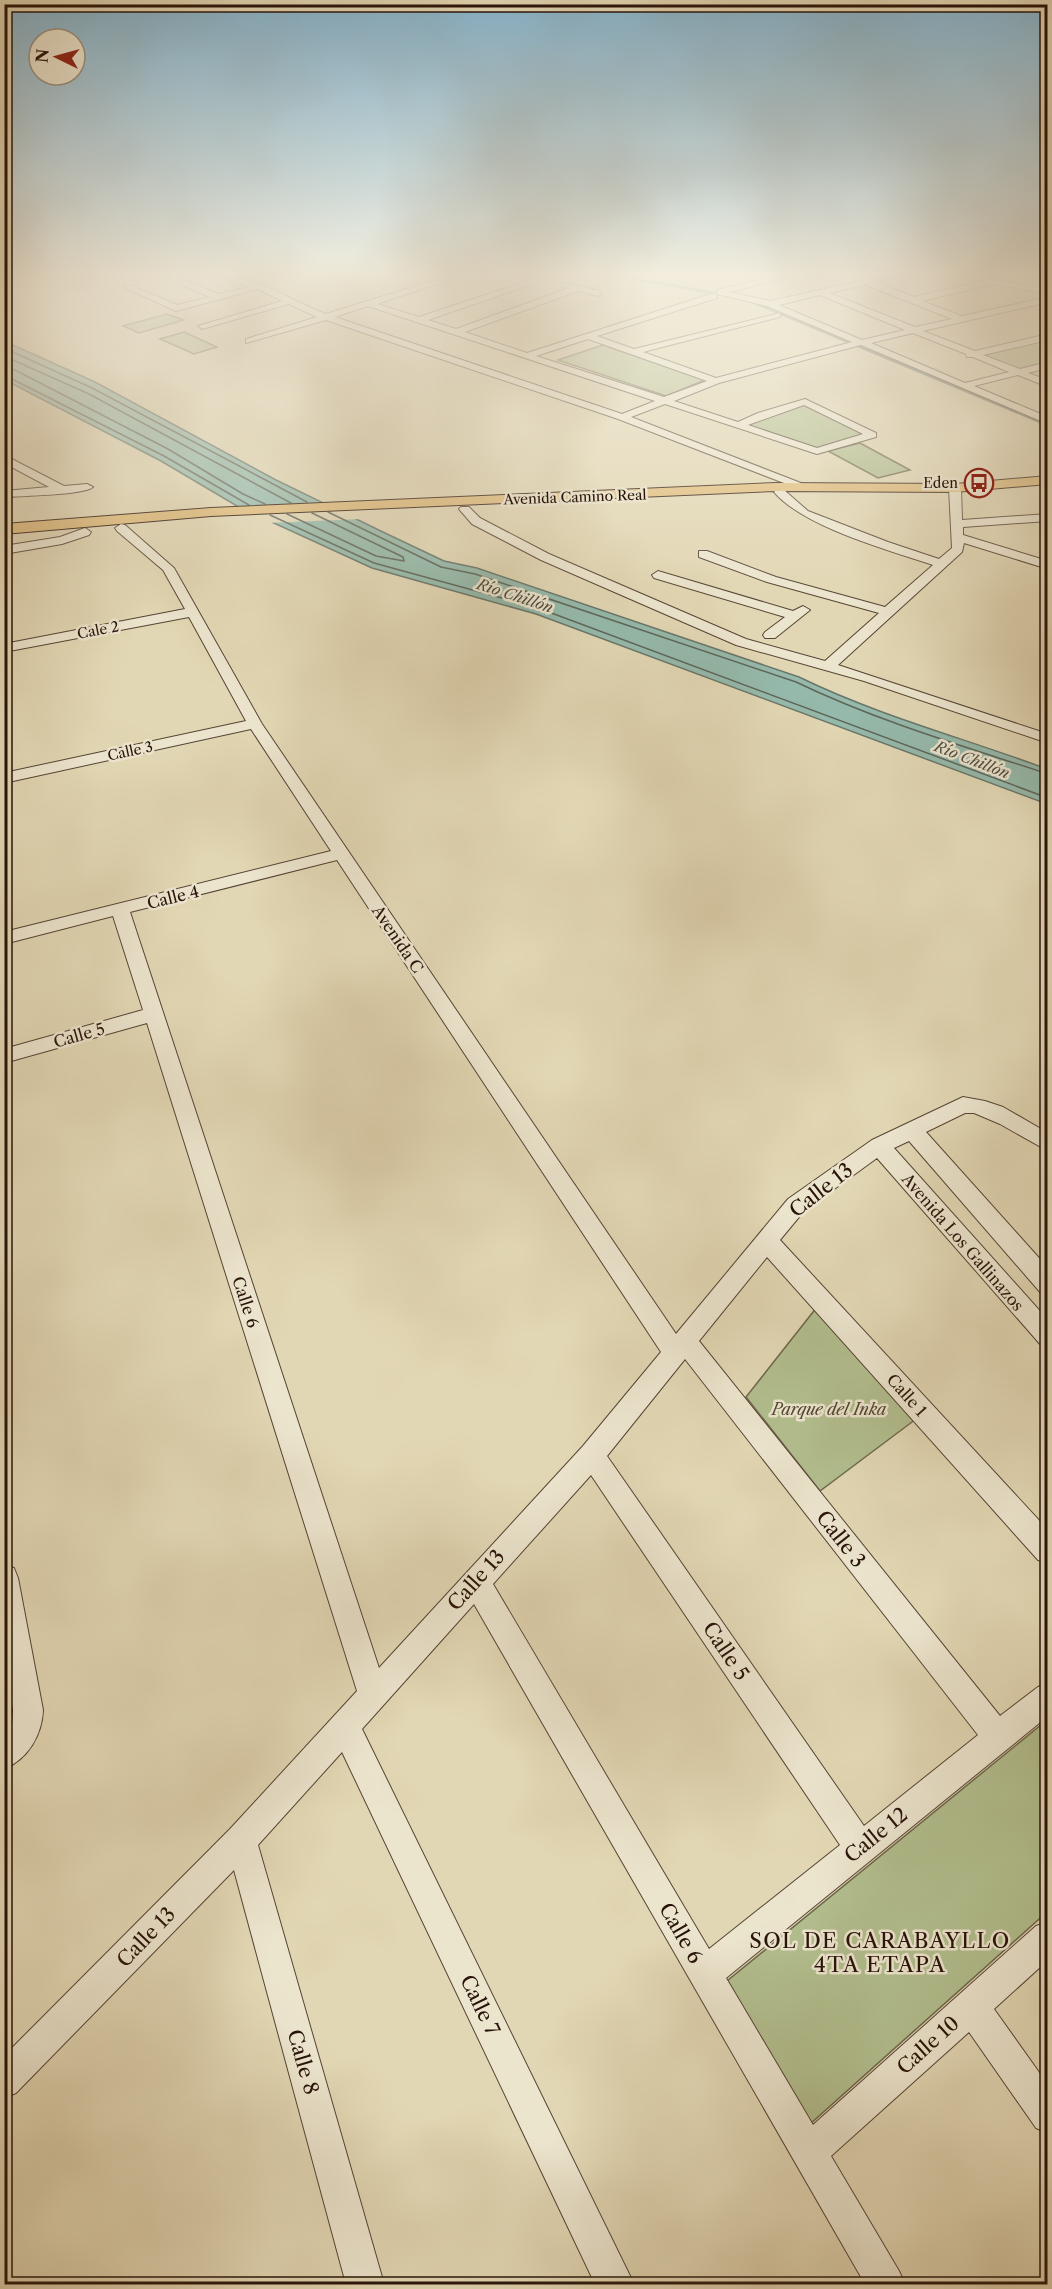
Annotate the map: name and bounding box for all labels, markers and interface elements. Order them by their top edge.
north arrow [27,27,87,87]
text: N [31,48,53,63]
bus stop icon: Eden [963,467,995,499]
place label: Eden [923,474,958,492]
street label: Avenida Camino Real [502,486,647,509]
water label: Río Chillón [474,574,556,617]
street label: Cale 2 [76,617,120,643]
water label: Río Chillón [931,736,1012,783]
street label: Calle 3 [106,737,154,765]
street label: Calle 4 [145,881,201,913]
street label: Avenida C [367,900,428,977]
street label: Calle 5 [51,1018,107,1052]
street label: Calle 13 [785,1158,857,1222]
street label: Avenida Los Gallinazos [897,1168,1028,1315]
street label: Calle 6 [228,1274,264,1330]
street label: Calle 1 [883,1370,931,1421]
park label: Parque del Inka [770,1399,887,1419]
street label: Calle 3 [811,1506,871,1572]
street label: Calle 13 [442,1545,510,1615]
street label: Calle 5 [698,1617,754,1685]
street label: Calle 12 [840,1802,912,1868]
street label: Calle 6 [654,1898,708,1968]
street label: Calle 13 [112,1902,180,1972]
district label: SOL DE CARABAYLLO 4TA ETAPA [749,1928,1011,1977]
street label: Calle 7 [455,1971,505,2039]
street label: Calle 10 [892,2011,964,2079]
street label: Calle 8 [282,2027,324,2097]

